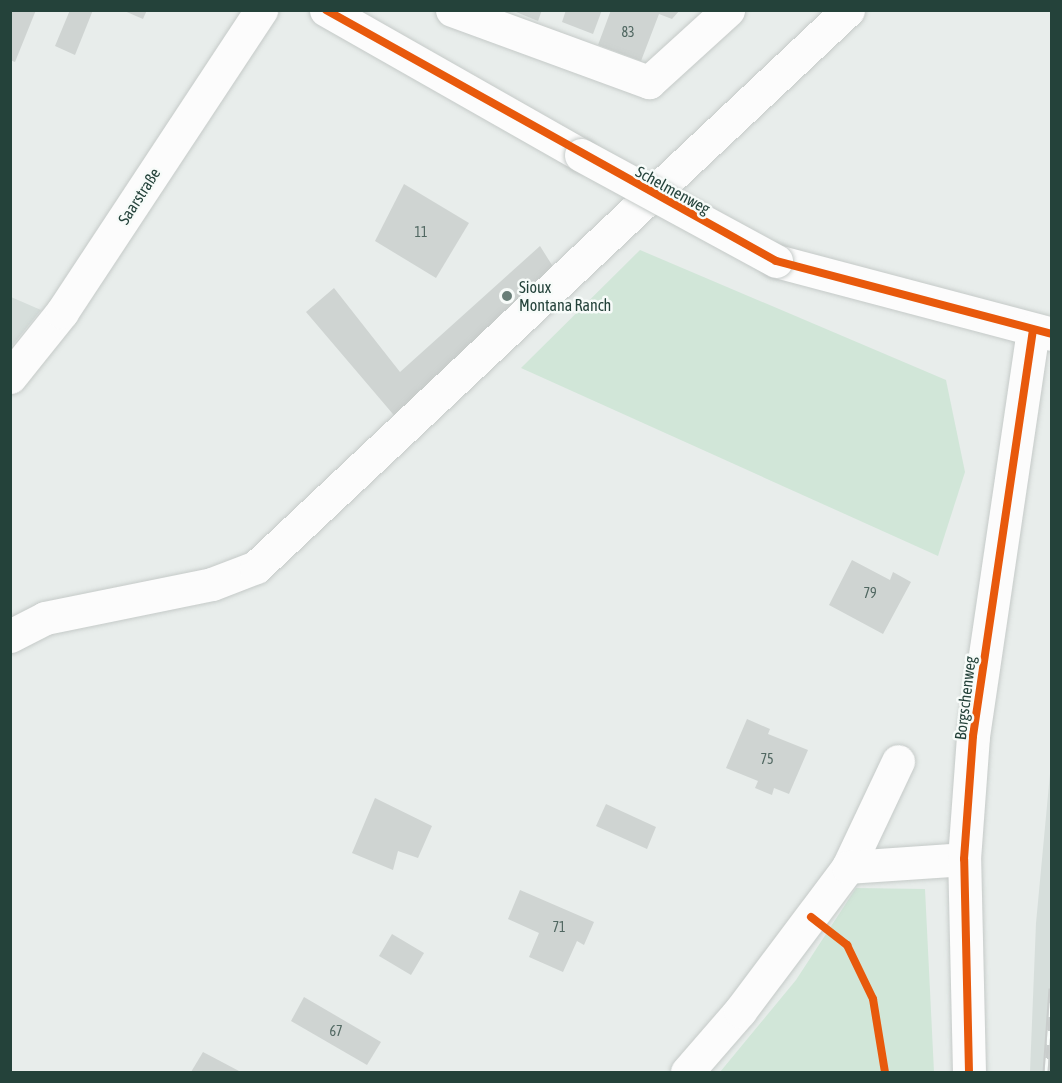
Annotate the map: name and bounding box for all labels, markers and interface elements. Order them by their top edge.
house number: 83 [621,24,635,40]
street label: Schelmenweg [632,162,714,218]
street label: Saarstraße [114,164,164,228]
house number: 11 [414,224,428,240]
place label: Sioux Montana Ranch [519,277,611,315]
marker: Sioux Montana Ranch [500,289,514,303]
house number: 79 [863,585,877,601]
street label: Borgschenweg [950,655,980,741]
house number: 75 [760,751,774,767]
house number: 71 [552,919,566,935]
house number: 67 [329,1023,343,1039]

